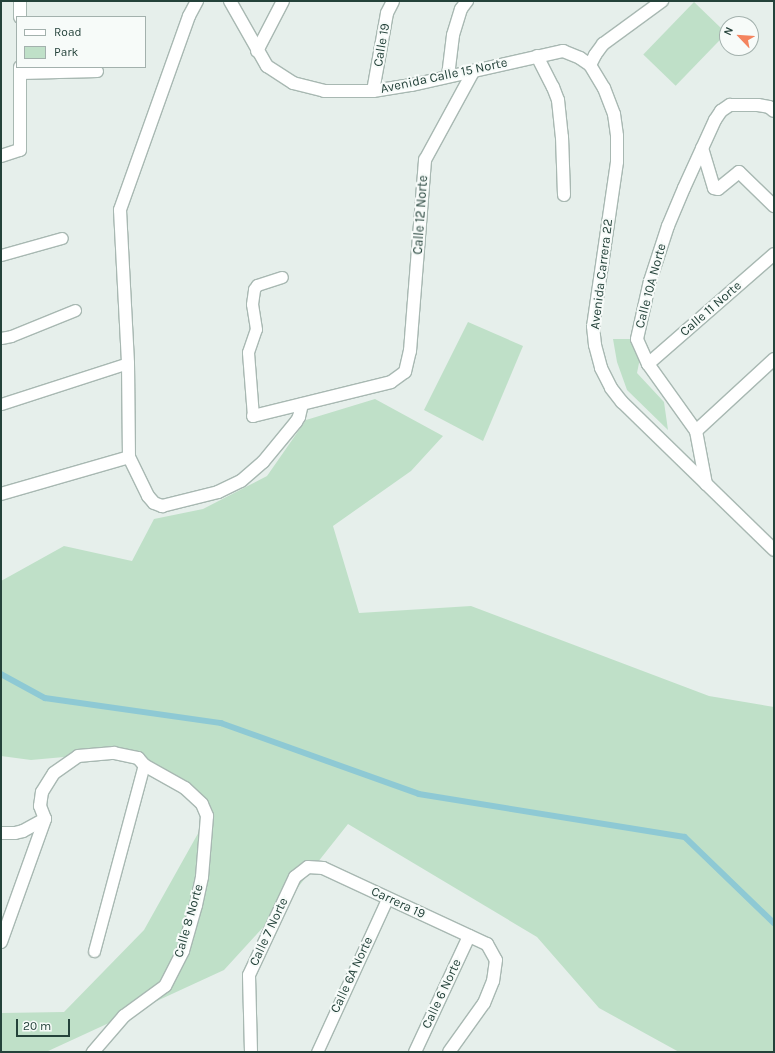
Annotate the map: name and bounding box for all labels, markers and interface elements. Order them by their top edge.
legend [16,16,146,68]
north arrow [719,16,759,56]
street label: Calle 19 [370,22,394,68]
text: Road [54,25,82,39]
text: N [721,25,736,37]
text: Park [54,45,78,59]
street label: Avenida Calle 15 Norte [379,55,509,97]
street label: Calle 12 Norte [410,175,432,255]
street label: Avenida Carrera 22 [587,218,617,330]
street label: Calle 10A Norte [632,242,670,330]
street label: Calle 11 Norte [677,278,745,340]
street label: Calle 8 Norte [171,883,207,959]
street label: Carrera 19 [368,884,428,922]
street label: Calle 7 Norte [246,895,292,969]
street label: Calle 6A Norte [328,934,376,1016]
street label: Calle 6 Norte [419,957,465,1031]
scale bar [18,1011,72,1037]
text: 20 m [23,1019,51,1033]

